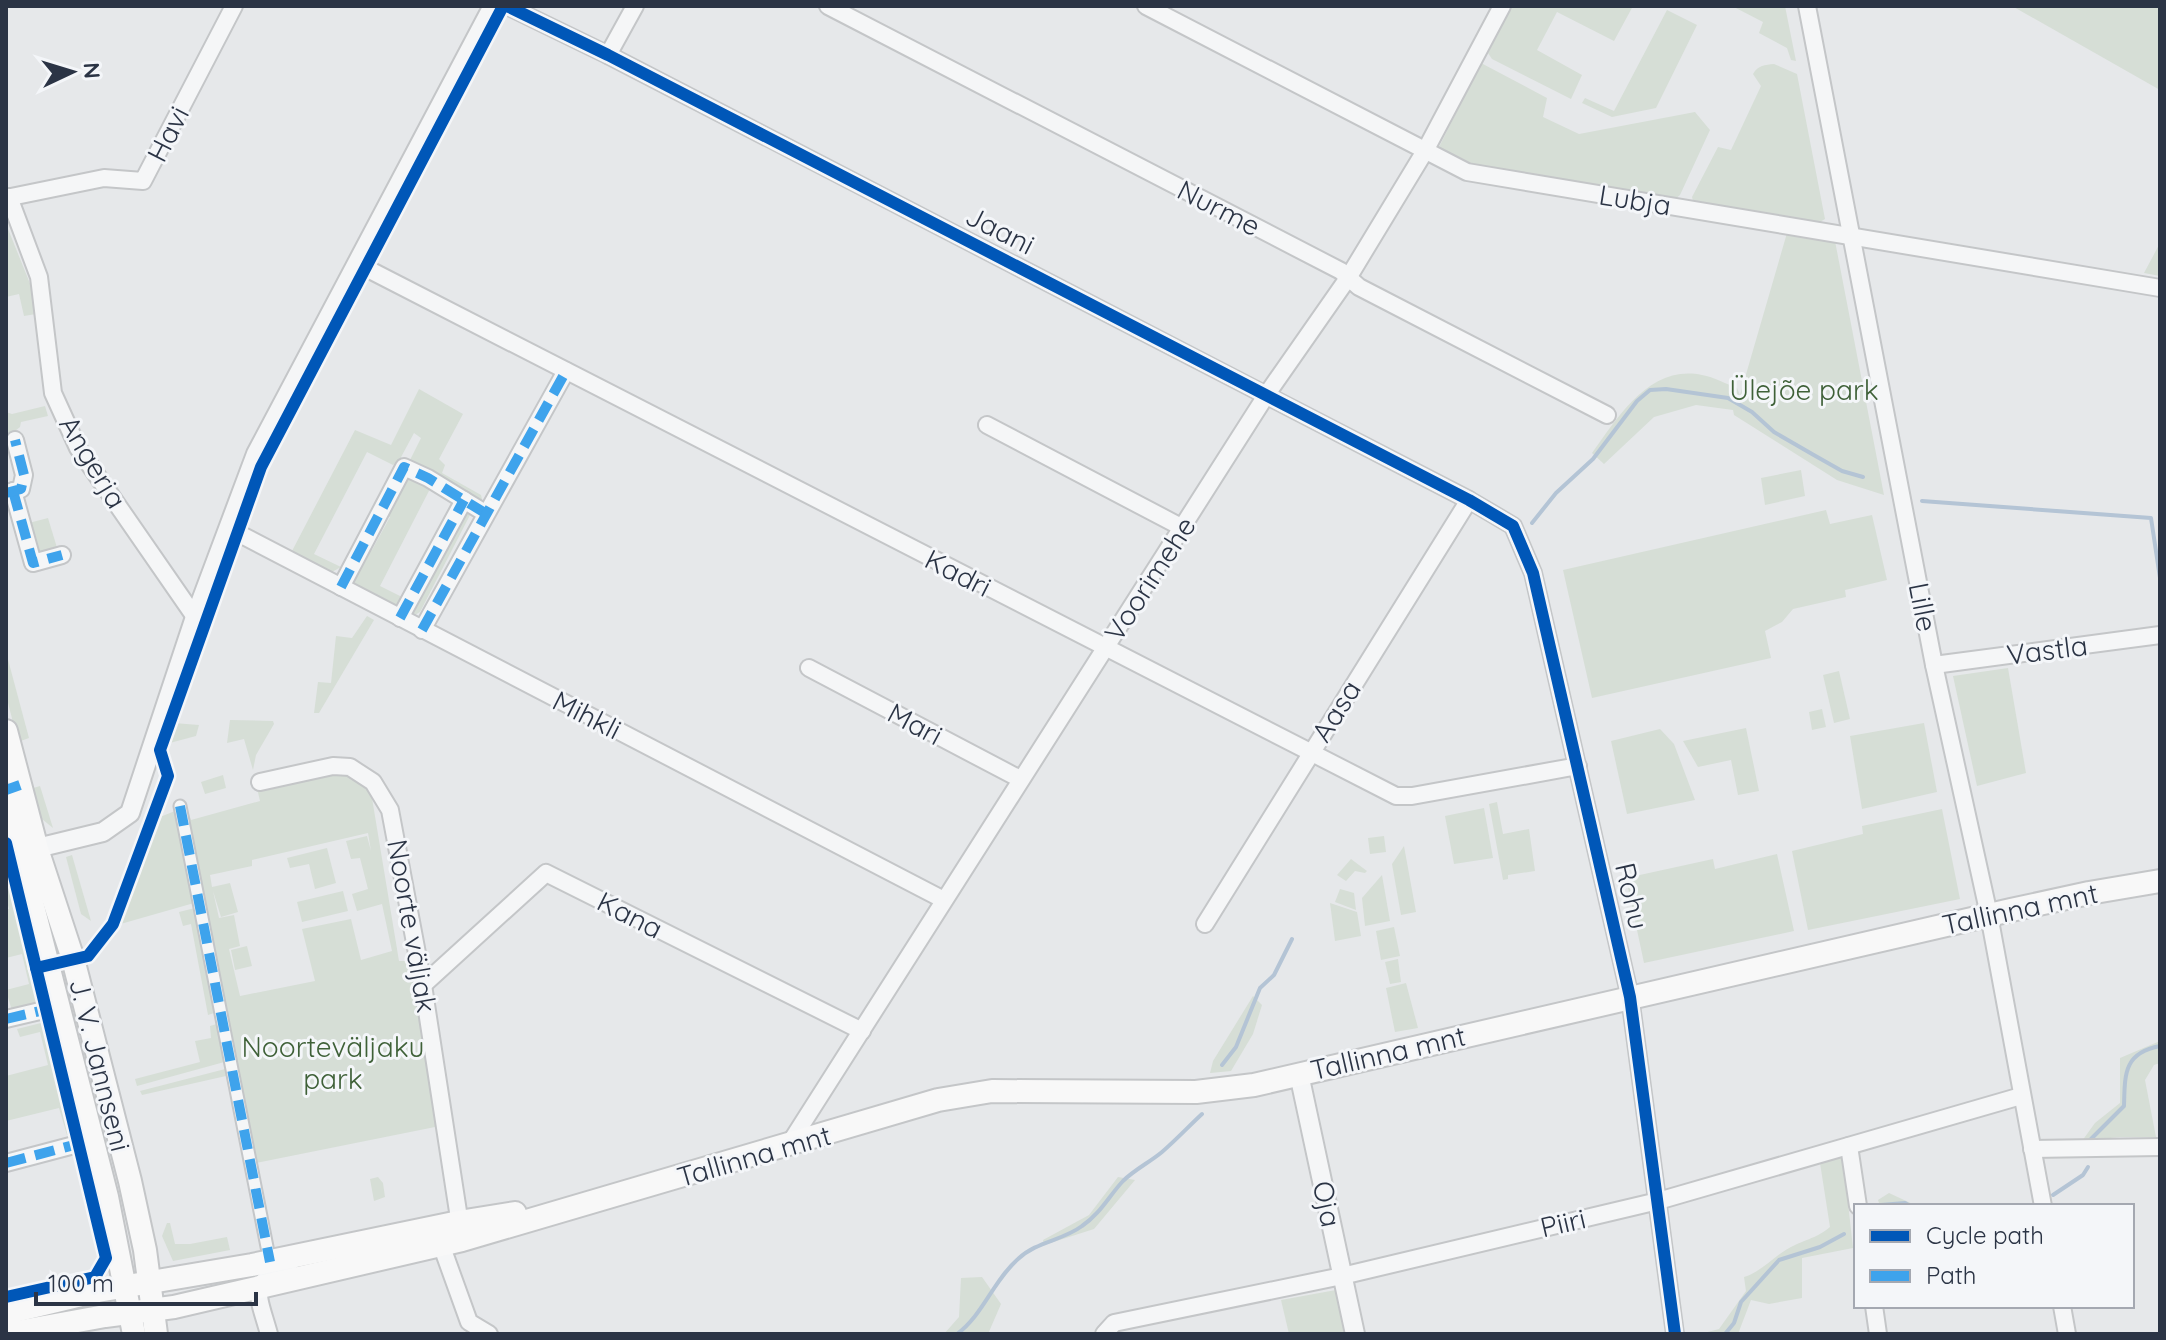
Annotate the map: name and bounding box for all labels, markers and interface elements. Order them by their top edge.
north arrow [32,32,112,112]
text: N [77,62,106,80]
street label: Havi [139,100,196,167]
street label: Nurme [1172,172,1267,243]
street label: Lubja [1597,177,1674,222]
street label: Jaani [960,198,1040,262]
park label: Ülejõe park [1729,372,1879,407]
street label: Angerja [52,409,135,514]
street label: Voorimehe [1096,510,1203,648]
street label: Kadri [919,541,997,604]
street label: Lille [1902,579,1945,634]
street label: Vastla [2004,627,2089,672]
street label: Aasa [1303,673,1368,748]
street label: Mihkli [547,683,627,747]
street label: Mari [882,695,949,752]
street label: Noorte väljak [380,837,445,1015]
street label: Rohu [1608,859,1657,933]
street label: Tallinna mnt [1939,875,2101,942]
street label: Kana [592,883,669,946]
street label: J. V. Jannseni [62,975,139,1155]
street label: Tallinna mnt [1307,1018,1469,1087]
park label: Noorteväljaku park [241,1029,425,1096]
street label: Tallinna mnt [673,1117,835,1194]
street label: Oja [1306,1178,1349,1230]
street label: Piiri [1537,1200,1589,1245]
legend [1854,1204,2134,1308]
text: Cycle path [1926,1220,2044,1250]
scale bar [36,1256,256,1306]
text: Path [1926,1260,1977,1290]
text: 100 m [48,1268,114,1298]

